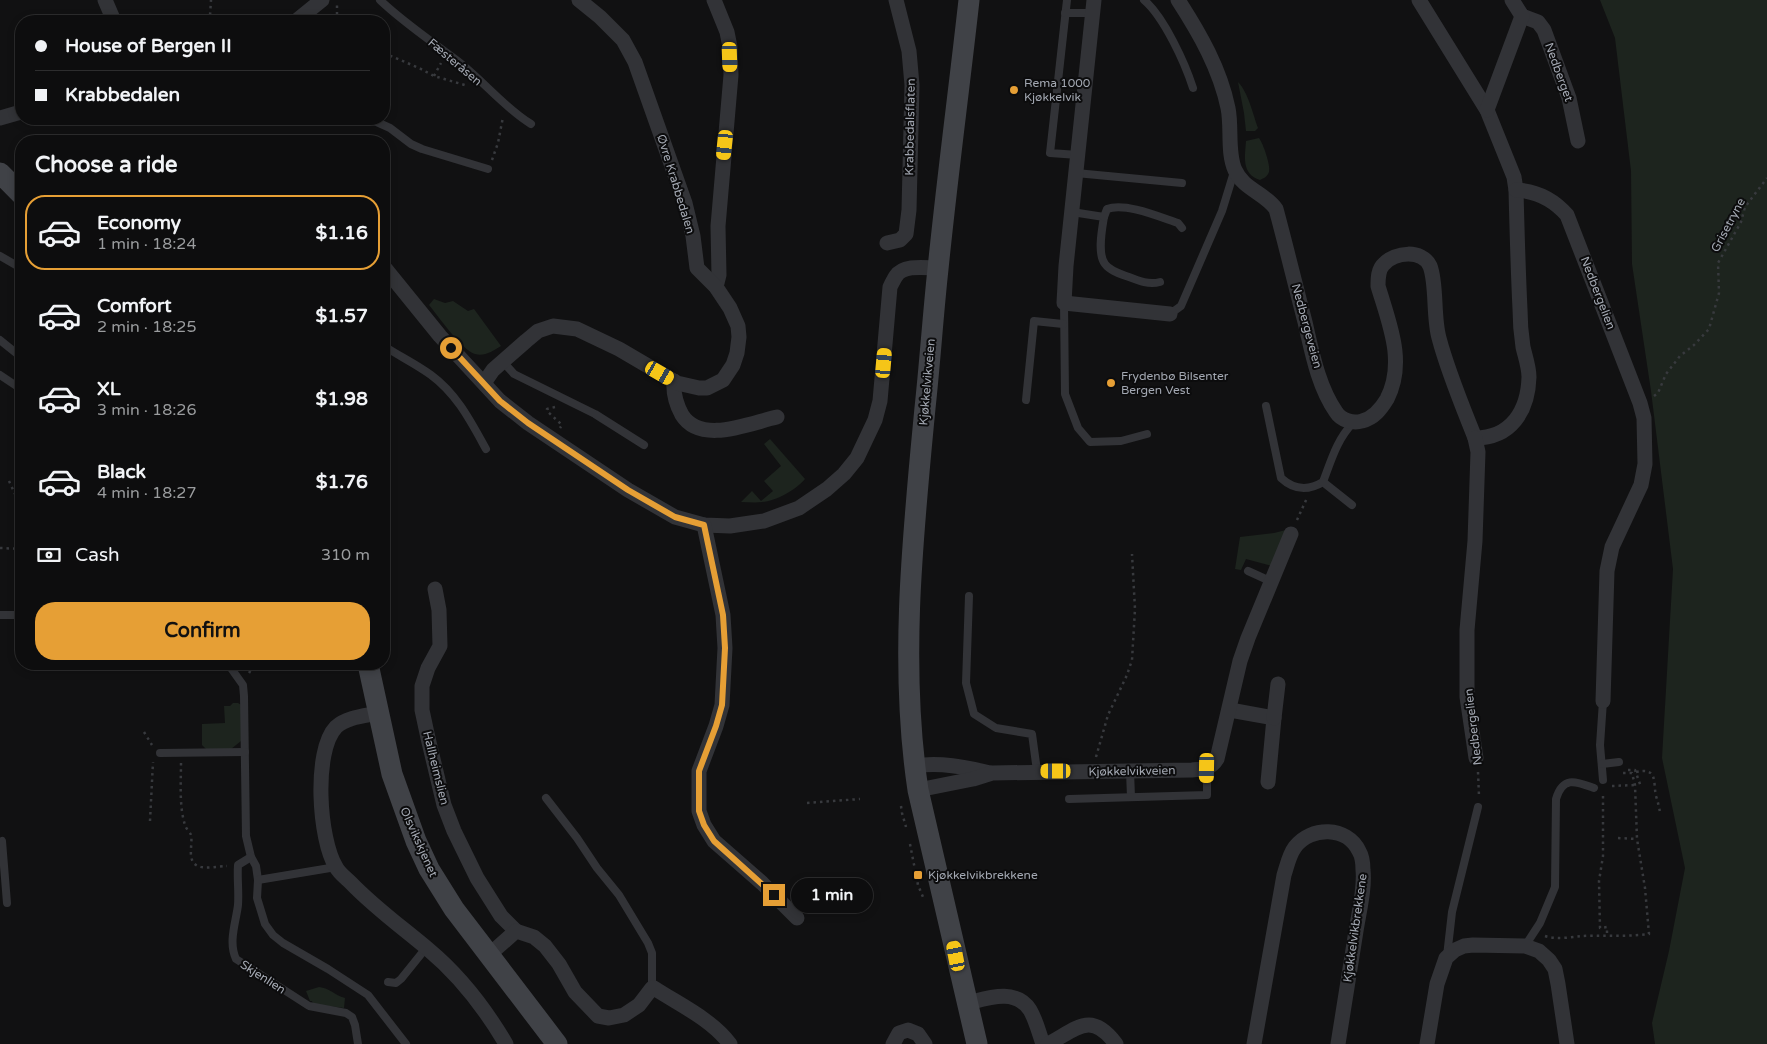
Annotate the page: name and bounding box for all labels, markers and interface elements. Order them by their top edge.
text: House of Bergen II [65,35,232,57]
street label: Fæsteråsen [425,36,485,88]
street label: Nedberget [1542,41,1576,104]
car [721,42,738,72]
place label: Rema 1000 Kjøkkelvik [1024,76,1091,104]
street label: Krabbedalsflaten [902,78,918,176]
text: Krabbedalen [65,84,180,106]
marker: Rema 1000 Kjøkkelvik [1008,84,1020,96]
car [715,129,734,161]
street label: Øvre Krabbedalen [654,133,698,235]
text: Choose a ride [35,152,178,178]
street label: Grisetryne [1708,196,1748,254]
icon: car [37,210,82,255]
text: Economy [97,212,181,234]
text: $1.16 [316,222,368,244]
text: 1 min · 18:24 [97,234,196,254]
street label: Nedbergelien [1578,255,1618,331]
street label: Nedbergeveien [1289,282,1325,370]
icon: car [37,293,82,338]
text: Comfort [97,295,171,317]
text: $1.57 [316,305,368,327]
text: 2 min · 18:25 [97,317,196,337]
route start [440,337,462,359]
street label: Kjøkkelvikveien [916,338,938,426]
car [875,347,892,379]
car [643,359,676,387]
place label: Frydenbø Bilsenter Bergen Vest [1121,369,1229,397]
icon: car [37,376,82,421]
marker: Frydenbø Bilsenter Bergen Vest [1105,377,1117,389]
text: XL [97,378,121,400]
text: $1.98 [316,388,368,410]
text: 3 min · 18:26 [97,400,196,420]
icon: car [37,459,82,504]
text: Black [97,461,146,483]
text: $1.76 [316,471,368,493]
text: 4 min · 18:27 [97,483,196,503]
icon: cash [35,541,63,569]
text: Cash [75,544,120,566]
text: 310 m [321,545,370,565]
button: Confirm [35,602,370,660]
street label: Nedbergelien [1461,688,1485,766]
street label: Hallheimslien [420,730,452,806]
car [1199,753,1214,783]
street label: Kjøkkelvikveien [1088,763,1176,779]
car [1041,764,1071,779]
street label: Olsvikskjenet [397,805,441,879]
place label: Kjøkkelvikbrekkene [928,868,1038,882]
marker: Kjøkkelvikbrekkene [912,869,924,881]
street label: Kjøkkelvikbrekkene [1340,873,1370,983]
callout: 1 min [792,878,874,912]
route end [763,884,785,906]
text: 1 min [811,885,853,905]
car [945,940,966,972]
street label: Skjenlien [238,957,288,997]

